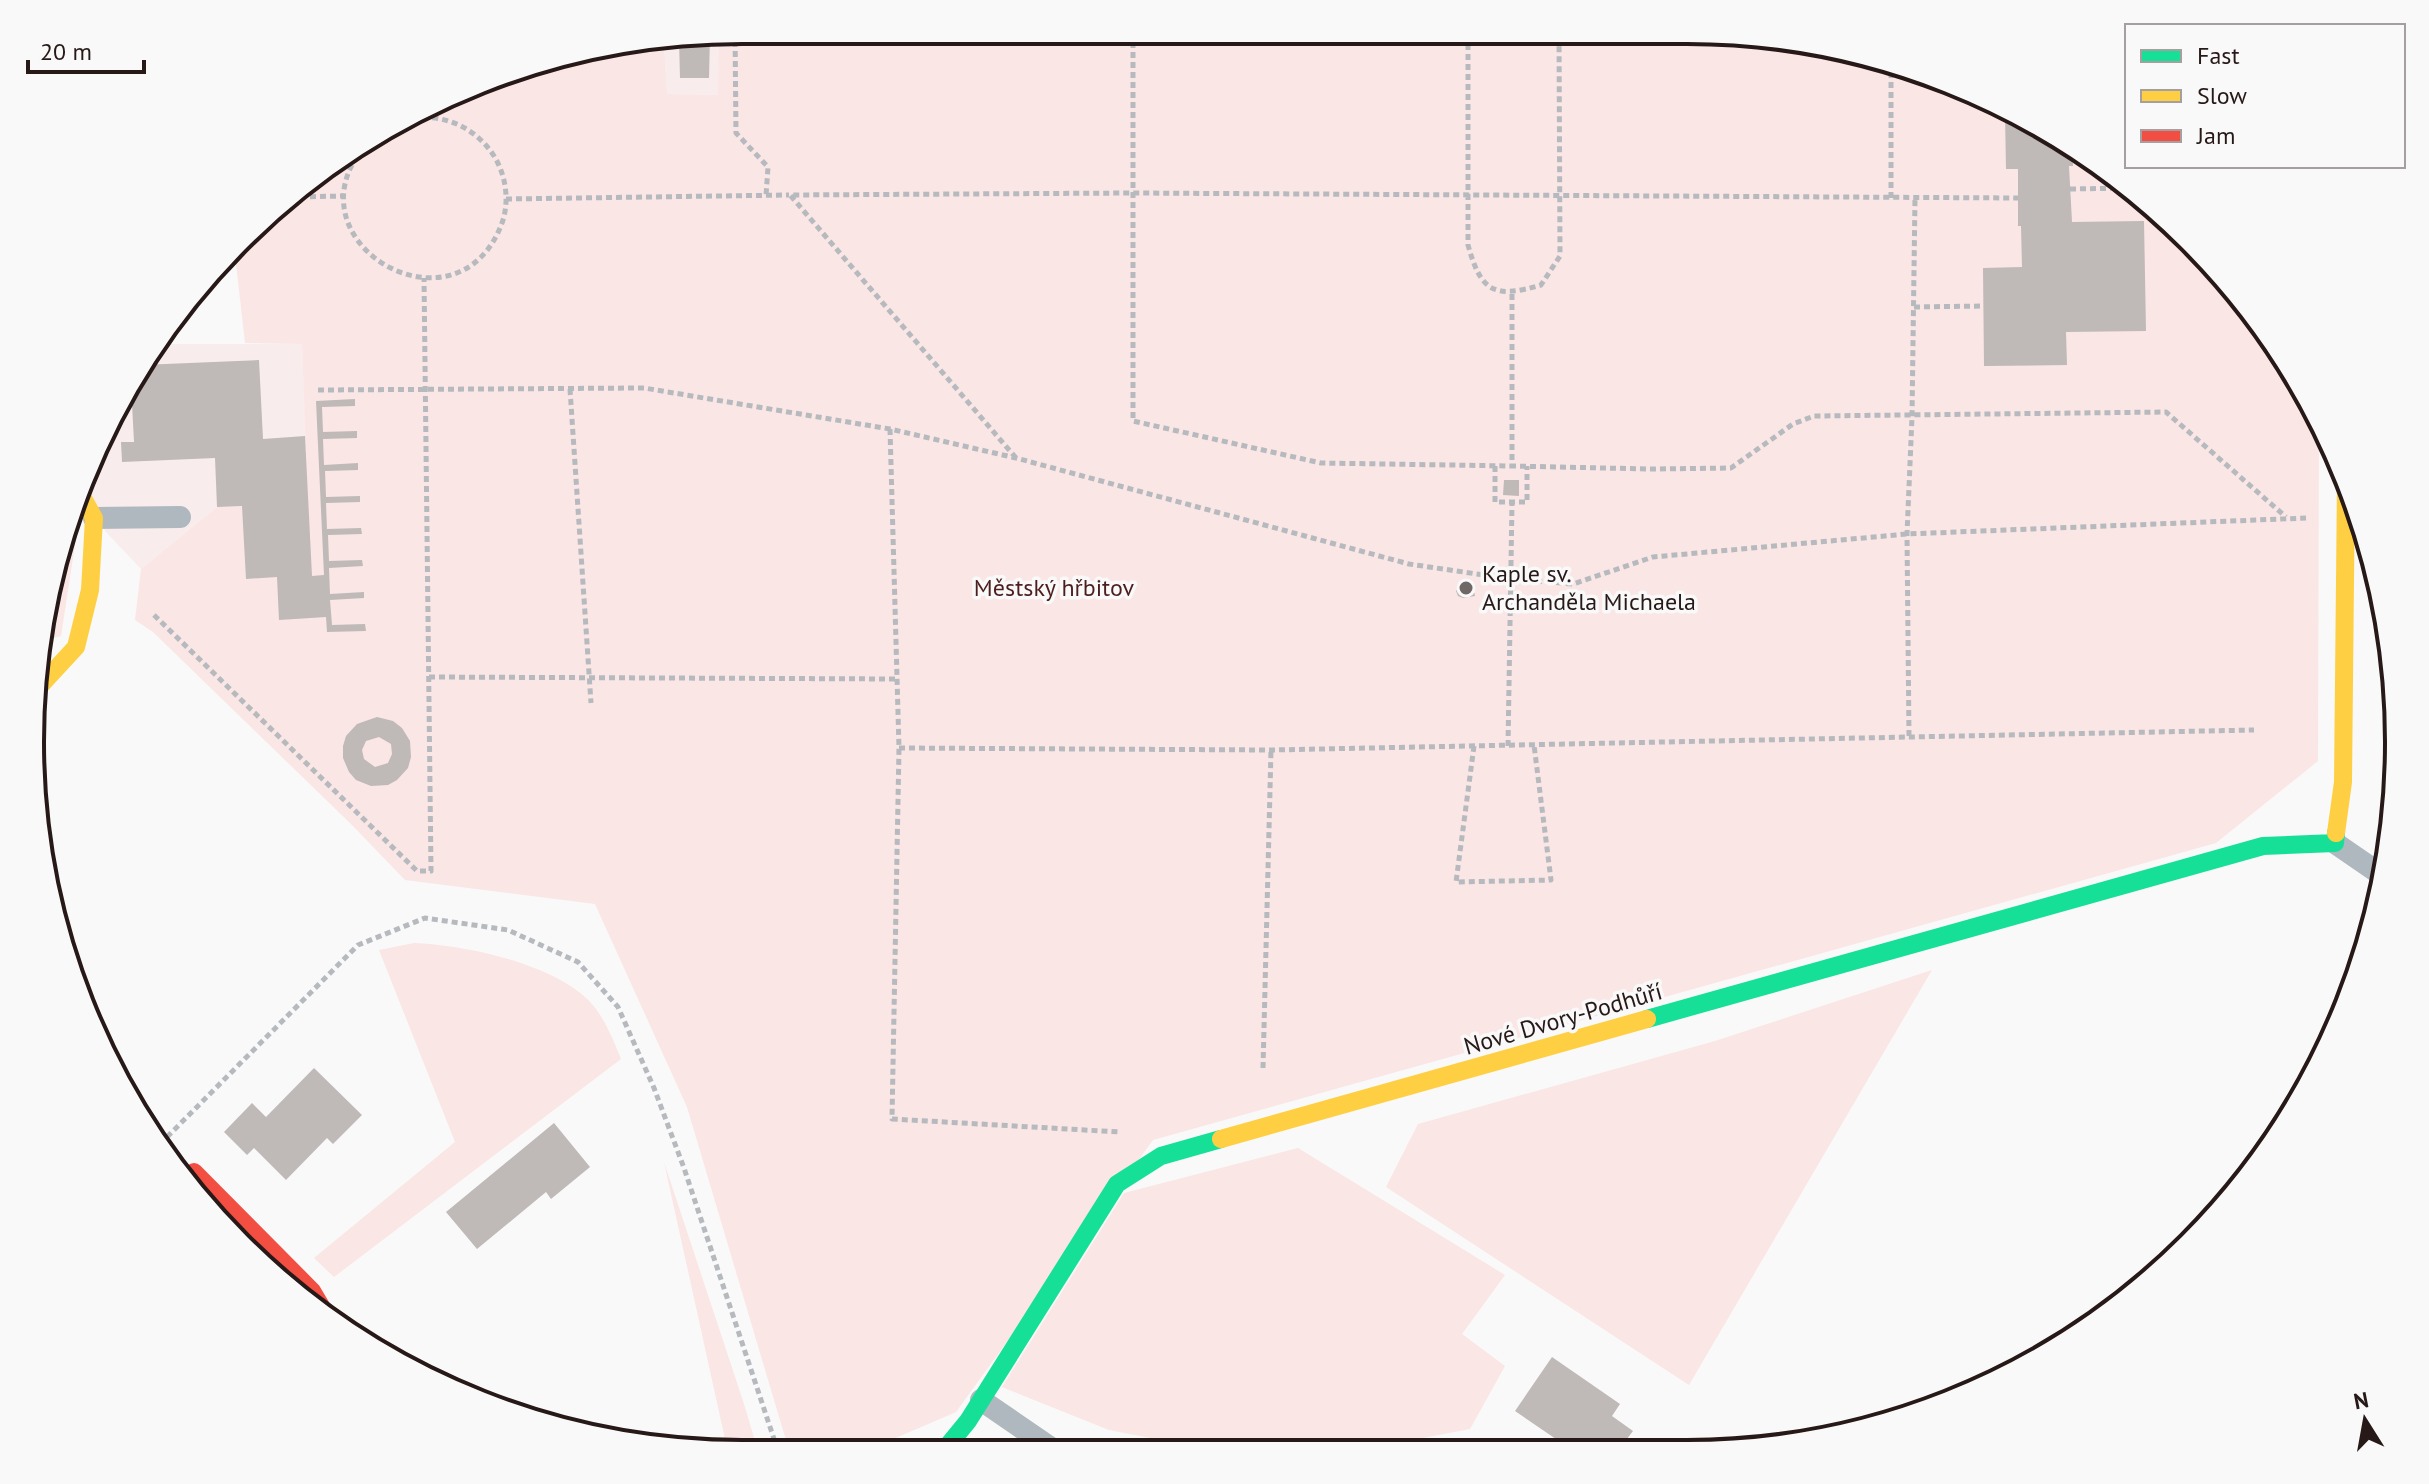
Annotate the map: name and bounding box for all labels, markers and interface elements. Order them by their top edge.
scale bar [28,24,144,74]
legend [2125,24,2405,168]
text: 20 m [40,36,92,67]
text: Fast [2197,40,2240,71]
text: Slow [2197,80,2247,111]
text: Jam [2196,120,2235,151]
place label: Kaple sv. Archanděla Michaela [1482,558,1696,617]
park label: Městský hřbitov [974,572,1135,603]
marker: Kaple sv. Archanděla Michaela [1457,579,1475,597]
street label: Nové Dvory-Podhůří [1460,975,1666,1062]
north arrow [2325,1380,2405,1460]
text: N [2351,1385,2371,1415]

